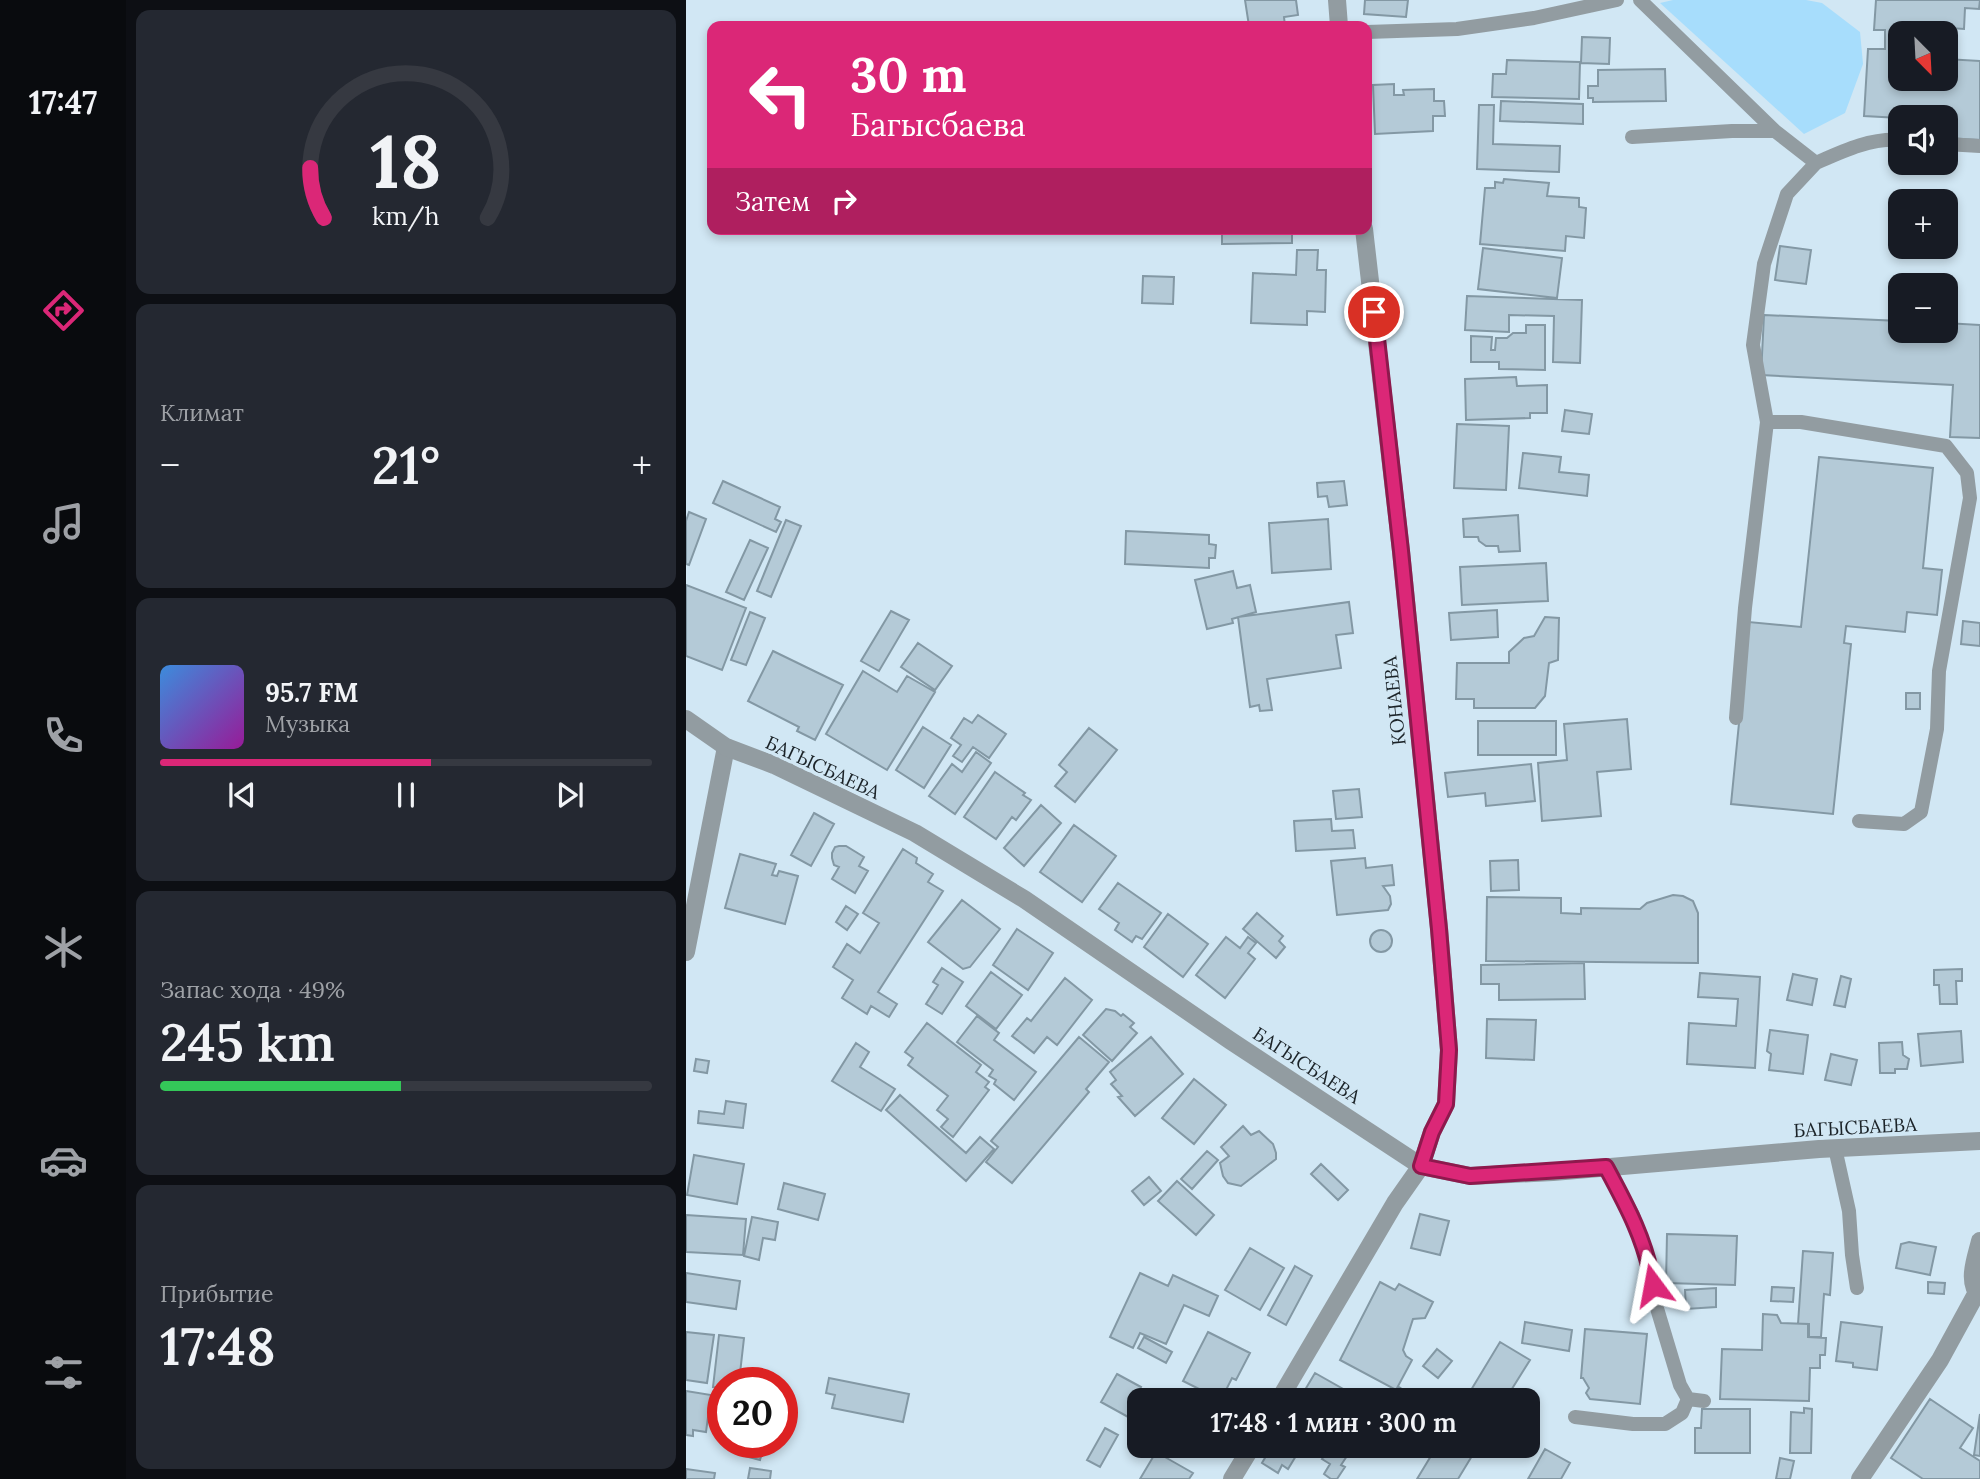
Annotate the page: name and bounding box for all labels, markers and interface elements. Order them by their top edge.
north arrow [1888,21,1958,91]
map controls [1888,21,1958,343]
text: 30 m [850,43,967,105]
icon: left [735,49,826,140]
text: 17:47 [29,82,97,123]
text: Багысбаева [850,104,1026,145]
button: sound [1888,105,1958,175]
text: 18 [370,115,442,208]
icon: right [825,182,863,220]
text: Затем [735,185,811,218]
button: + [1888,189,1958,259]
text: km/h [372,200,440,232]
button: − [1888,273,1958,343]
pin [1344,282,1404,342]
icon: directions [39,286,88,335]
icon: arrive [1355,293,1393,331]
text: Климат [160,398,244,427]
text: 21° [372,432,440,498]
text: − [160,441,180,489]
text: + [632,441,652,489]
icon: music [39,499,88,548]
street label: КОНАЕВА [1377,654,1411,747]
text: 95.7 FM [265,676,358,709]
text: Музыка [265,709,350,738]
icon: phone [39,711,88,760]
street label: БАГЫСБАЕВА [762,730,885,804]
icon: previous [223,776,261,814]
icon: pause [387,776,425,814]
icon: next [551,776,589,814]
icon: climate [39,923,88,972]
text: Запас хода · 49% [160,975,345,1004]
text: 245 km [160,1009,335,1075]
street label: БАГЫСБАЕВА [1249,1021,1366,1109]
street label: БАГЫСБАЕВА [1793,1112,1918,1142]
icon: car [39,1136,88,1185]
position arrow [1616,1248,1690,1322]
text: Прибытие [160,1279,274,1308]
text: 17:48 [160,1313,276,1379]
icon: filters [39,1348,88,1397]
speed limit sign: 20 [707,1367,798,1458]
text: 17:48 · 1 мин · 300 m [1210,1406,1457,1439]

